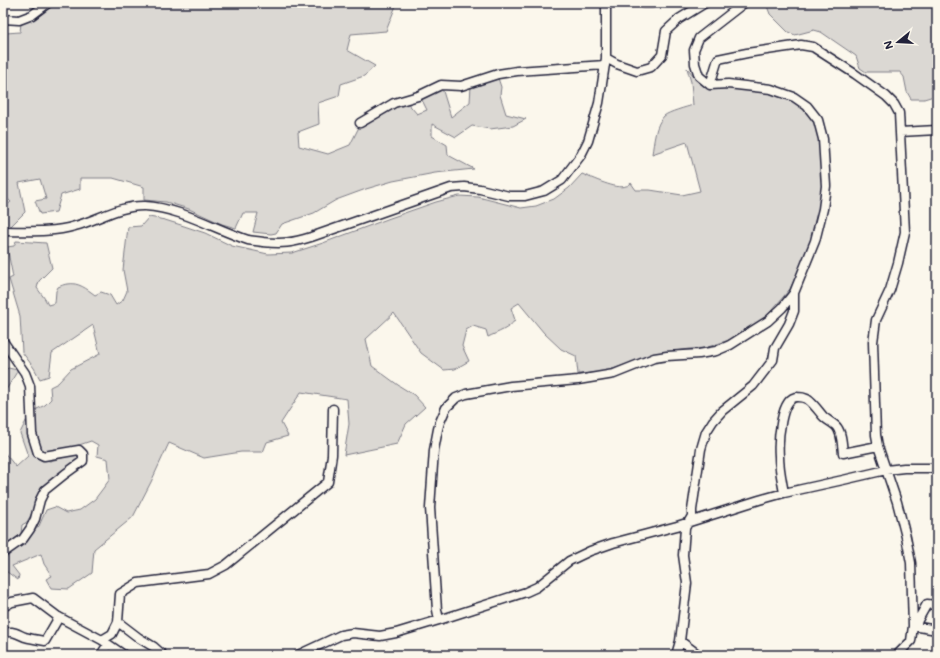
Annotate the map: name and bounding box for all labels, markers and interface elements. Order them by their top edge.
north arrow [878,22,918,62]
text: N [880,39,896,52]

